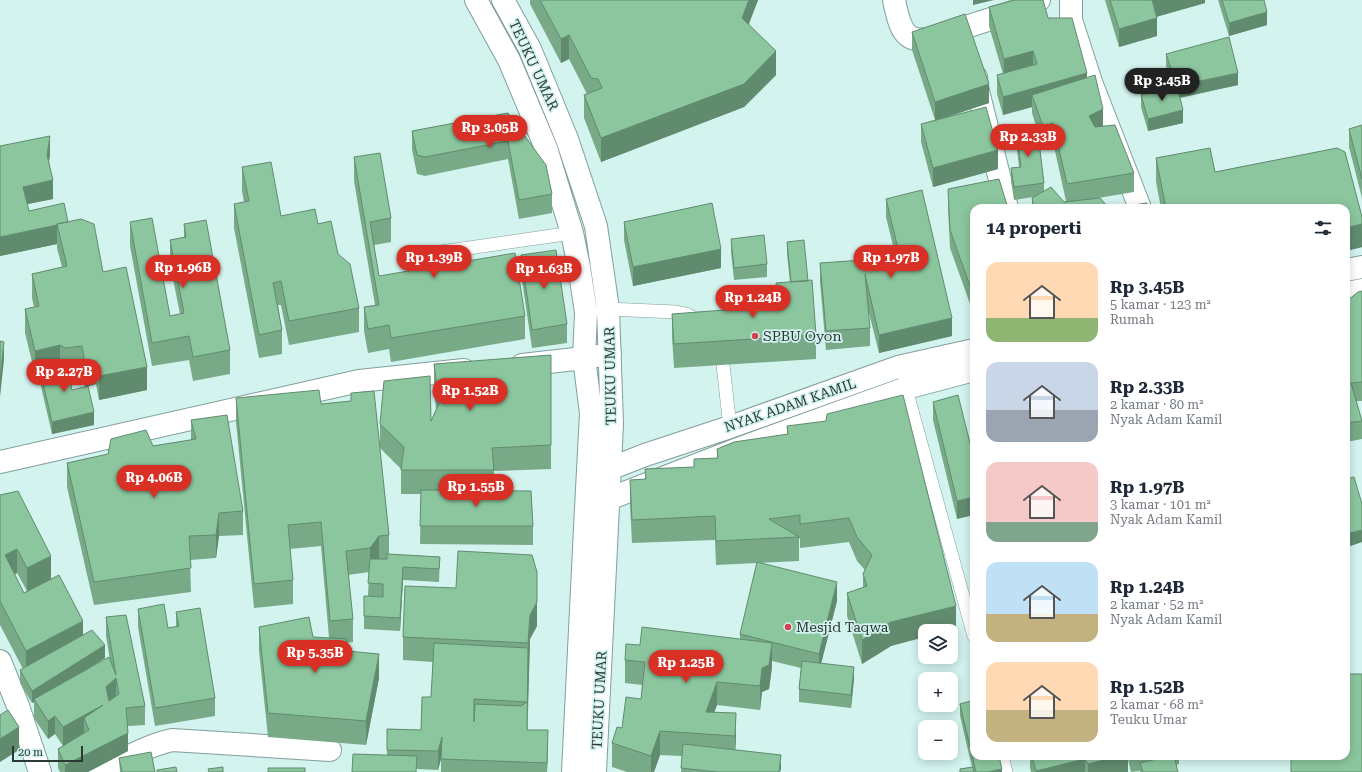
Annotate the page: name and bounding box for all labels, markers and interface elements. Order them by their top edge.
street label: TEUKU UMAR [506,17,562,113]
pin: Rp 3.45B [1121,68,1203,102]
text: Rp 3.45B [1134,73,1190,88]
pin: Rp 3.05B [449,115,531,149]
text: Rp 3.05B [462,120,518,135]
pin: Rp 2.33B [987,124,1069,158]
text: Rp 2.33B [1000,129,1056,144]
icon: filters [1312,217,1334,239]
text: 14 properti [986,218,1081,238]
pin: Rp 1.39B [393,245,475,279]
pin: Rp 1.97B [850,245,932,279]
text: Rp 1.39B [406,250,462,265]
text: Rp 1.97B [863,250,919,265]
pin: Rp 1.96B [142,255,224,289]
pin: Rp 1.63B [503,256,585,290]
text: Rp 1.96B [155,260,211,275]
text: Rp 1.63B [516,261,572,276]
text: Rp 3.45B [1110,277,1185,297]
icon: home [1018,278,1066,326]
pin: Rp 1.24B [712,285,794,319]
text: Rp 1.24B [725,290,781,305]
text: 5 kamar · 123 m² [1110,297,1211,312]
text: Rumah [1110,312,1154,327]
street label: TEUKU UMAR [601,326,619,425]
place label: SPBU Oyon [763,328,842,344]
marker: SPBU Oyon [750,331,760,341]
pin: Rp 2.27B [23,359,105,393]
text: Rp 2.27B [36,364,92,379]
street label: NYAK ADAM KAMIL [722,375,858,435]
text: Rp 2.33B [1110,377,1185,397]
pin: Rp 1.52B [429,378,511,412]
icon: home [1018,378,1066,426]
text: Rp 1.52B [442,383,498,398]
text: 2 kamar · 80 m² [1110,397,1203,412]
text: Nyak Adam Kamil [1110,412,1222,427]
pin: Rp 4.06B [113,465,195,499]
text: Rp 4.06B [126,470,182,485]
pin: Rp 1.55B [435,474,517,508]
text: Rp 1.97B [1110,477,1185,497]
icon: home [1018,478,1066,526]
text: Rp 1.55B [448,479,504,494]
text: 3 kamar · 101 m² [1110,497,1211,512]
text: Nyak Adam Kamil [1110,512,1222,527]
text: Rp 1.24B [1110,577,1185,597]
icon: home [1018,578,1066,626]
text: 2 kamar · 52 m² [1110,597,1203,612]
text: Nyak Adam Kamil [1110,612,1222,627]
place label: Mesjid Taqwa [796,619,889,635]
marker: Mesjid Taqwa [783,622,793,632]
map controls [918,624,958,760]
button: layers [918,624,958,664]
pin: Rp 5.35B [274,640,356,674]
text: Rp 5.35B [287,645,343,660]
street label: TEUKU UMAR [588,650,610,750]
pin: Rp 1.25B [645,650,727,684]
text: Rp 1.25B [658,655,714,670]
button: + [918,672,958,712]
text: Rp 1.52B [1110,677,1185,697]
icon: home [1018,678,1066,726]
text: 2 kamar · 68 m² [1110,697,1203,712]
text: Teuku Umar [1110,712,1187,727]
button: − [918,720,958,760]
scale bar [12,744,83,763]
text: 20 m [18,746,43,759]

